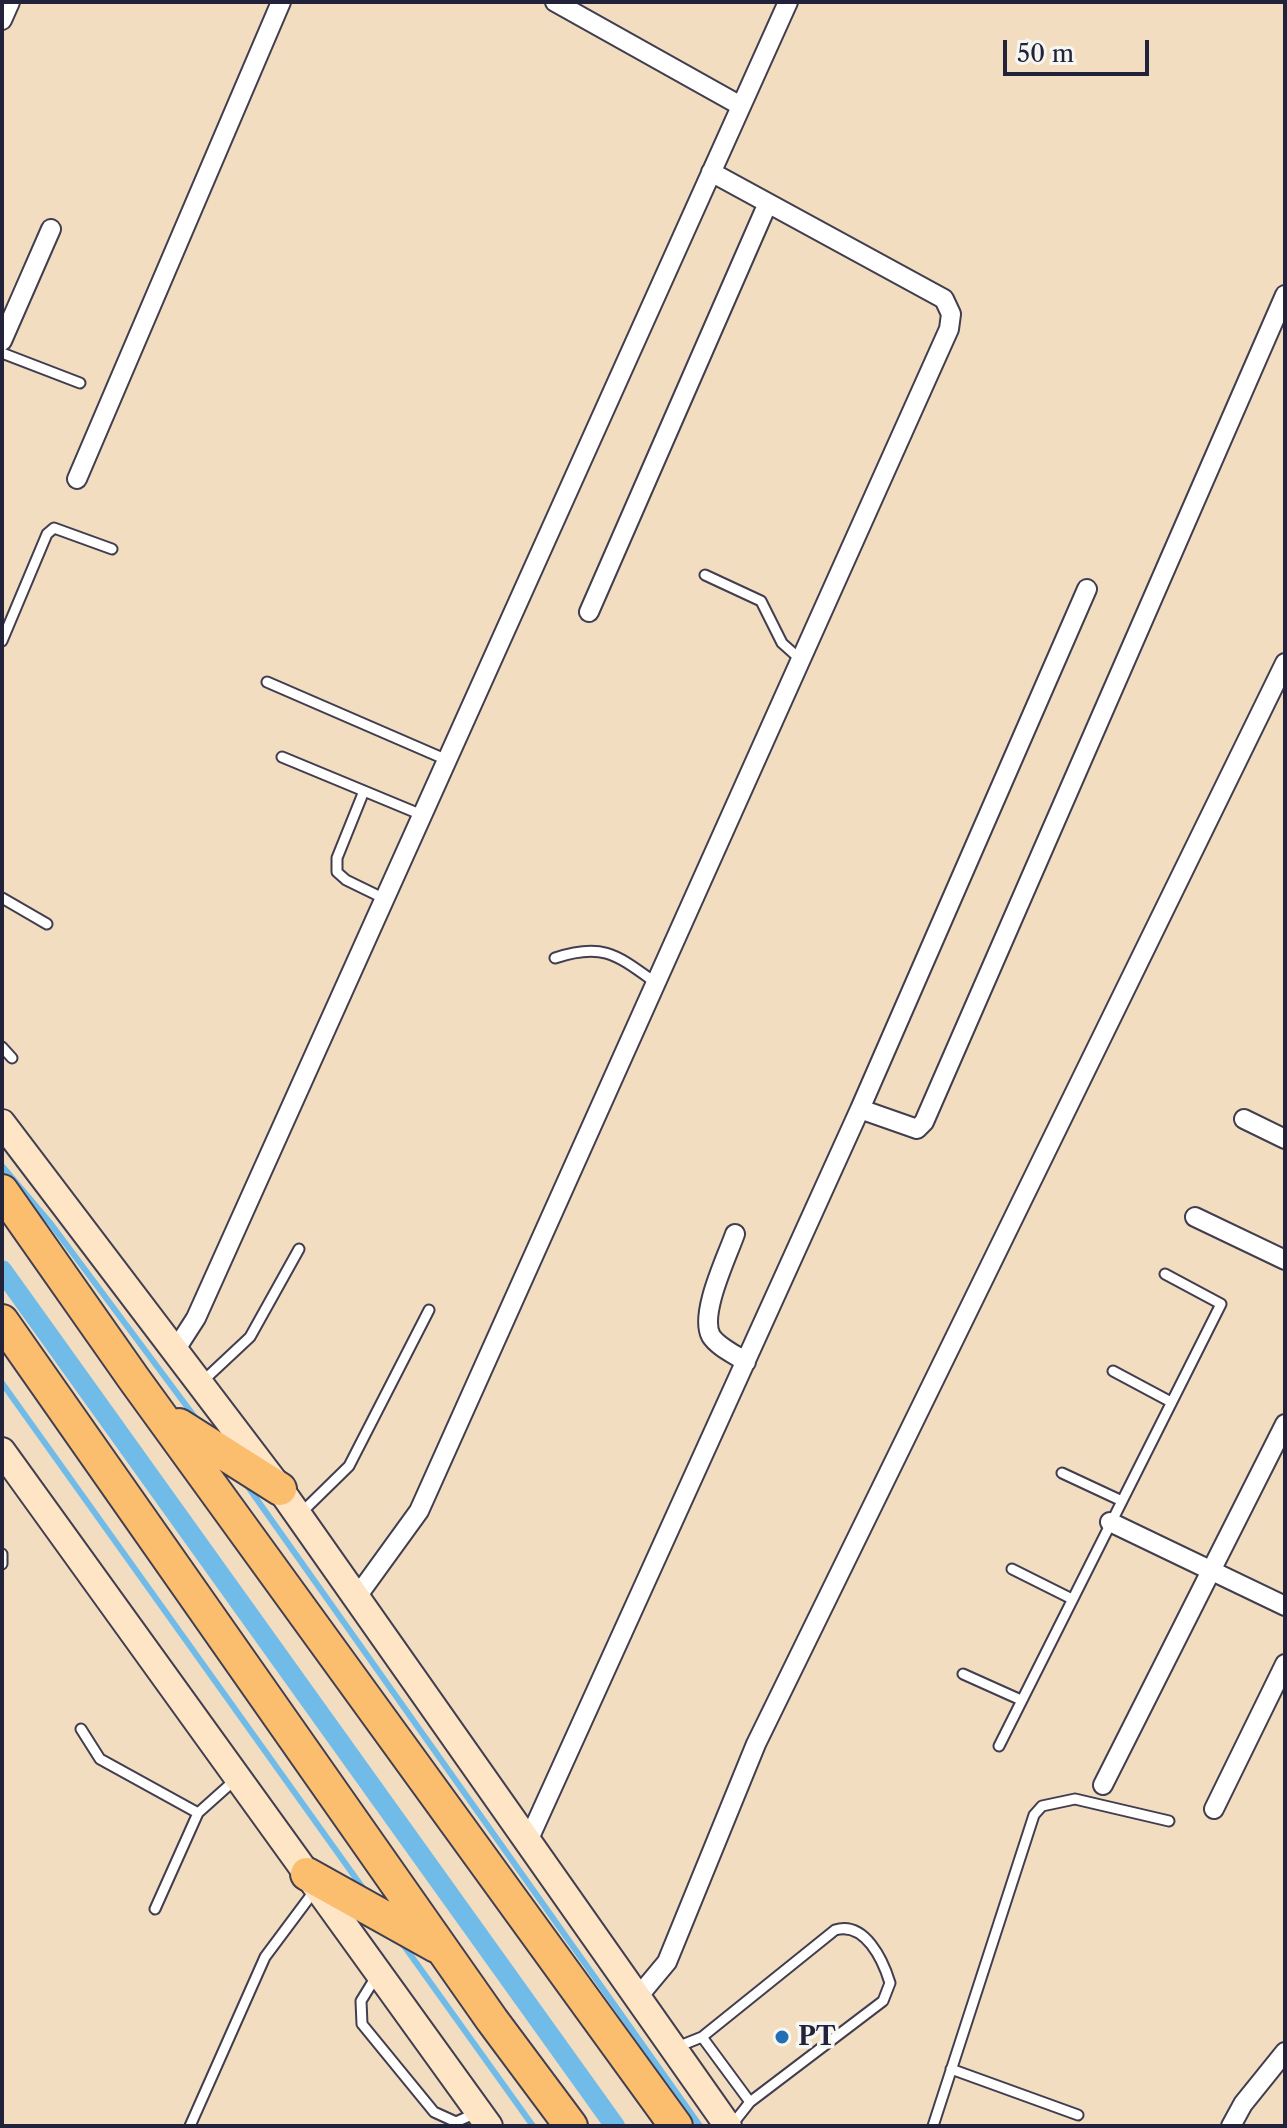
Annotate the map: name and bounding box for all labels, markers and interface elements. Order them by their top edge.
scale bar [1007,24,1153,74]
text: 50 m [1017,39,1074,68]
place label: PT [798,2021,836,2053]
marker: PT [773,2028,791,2046]

